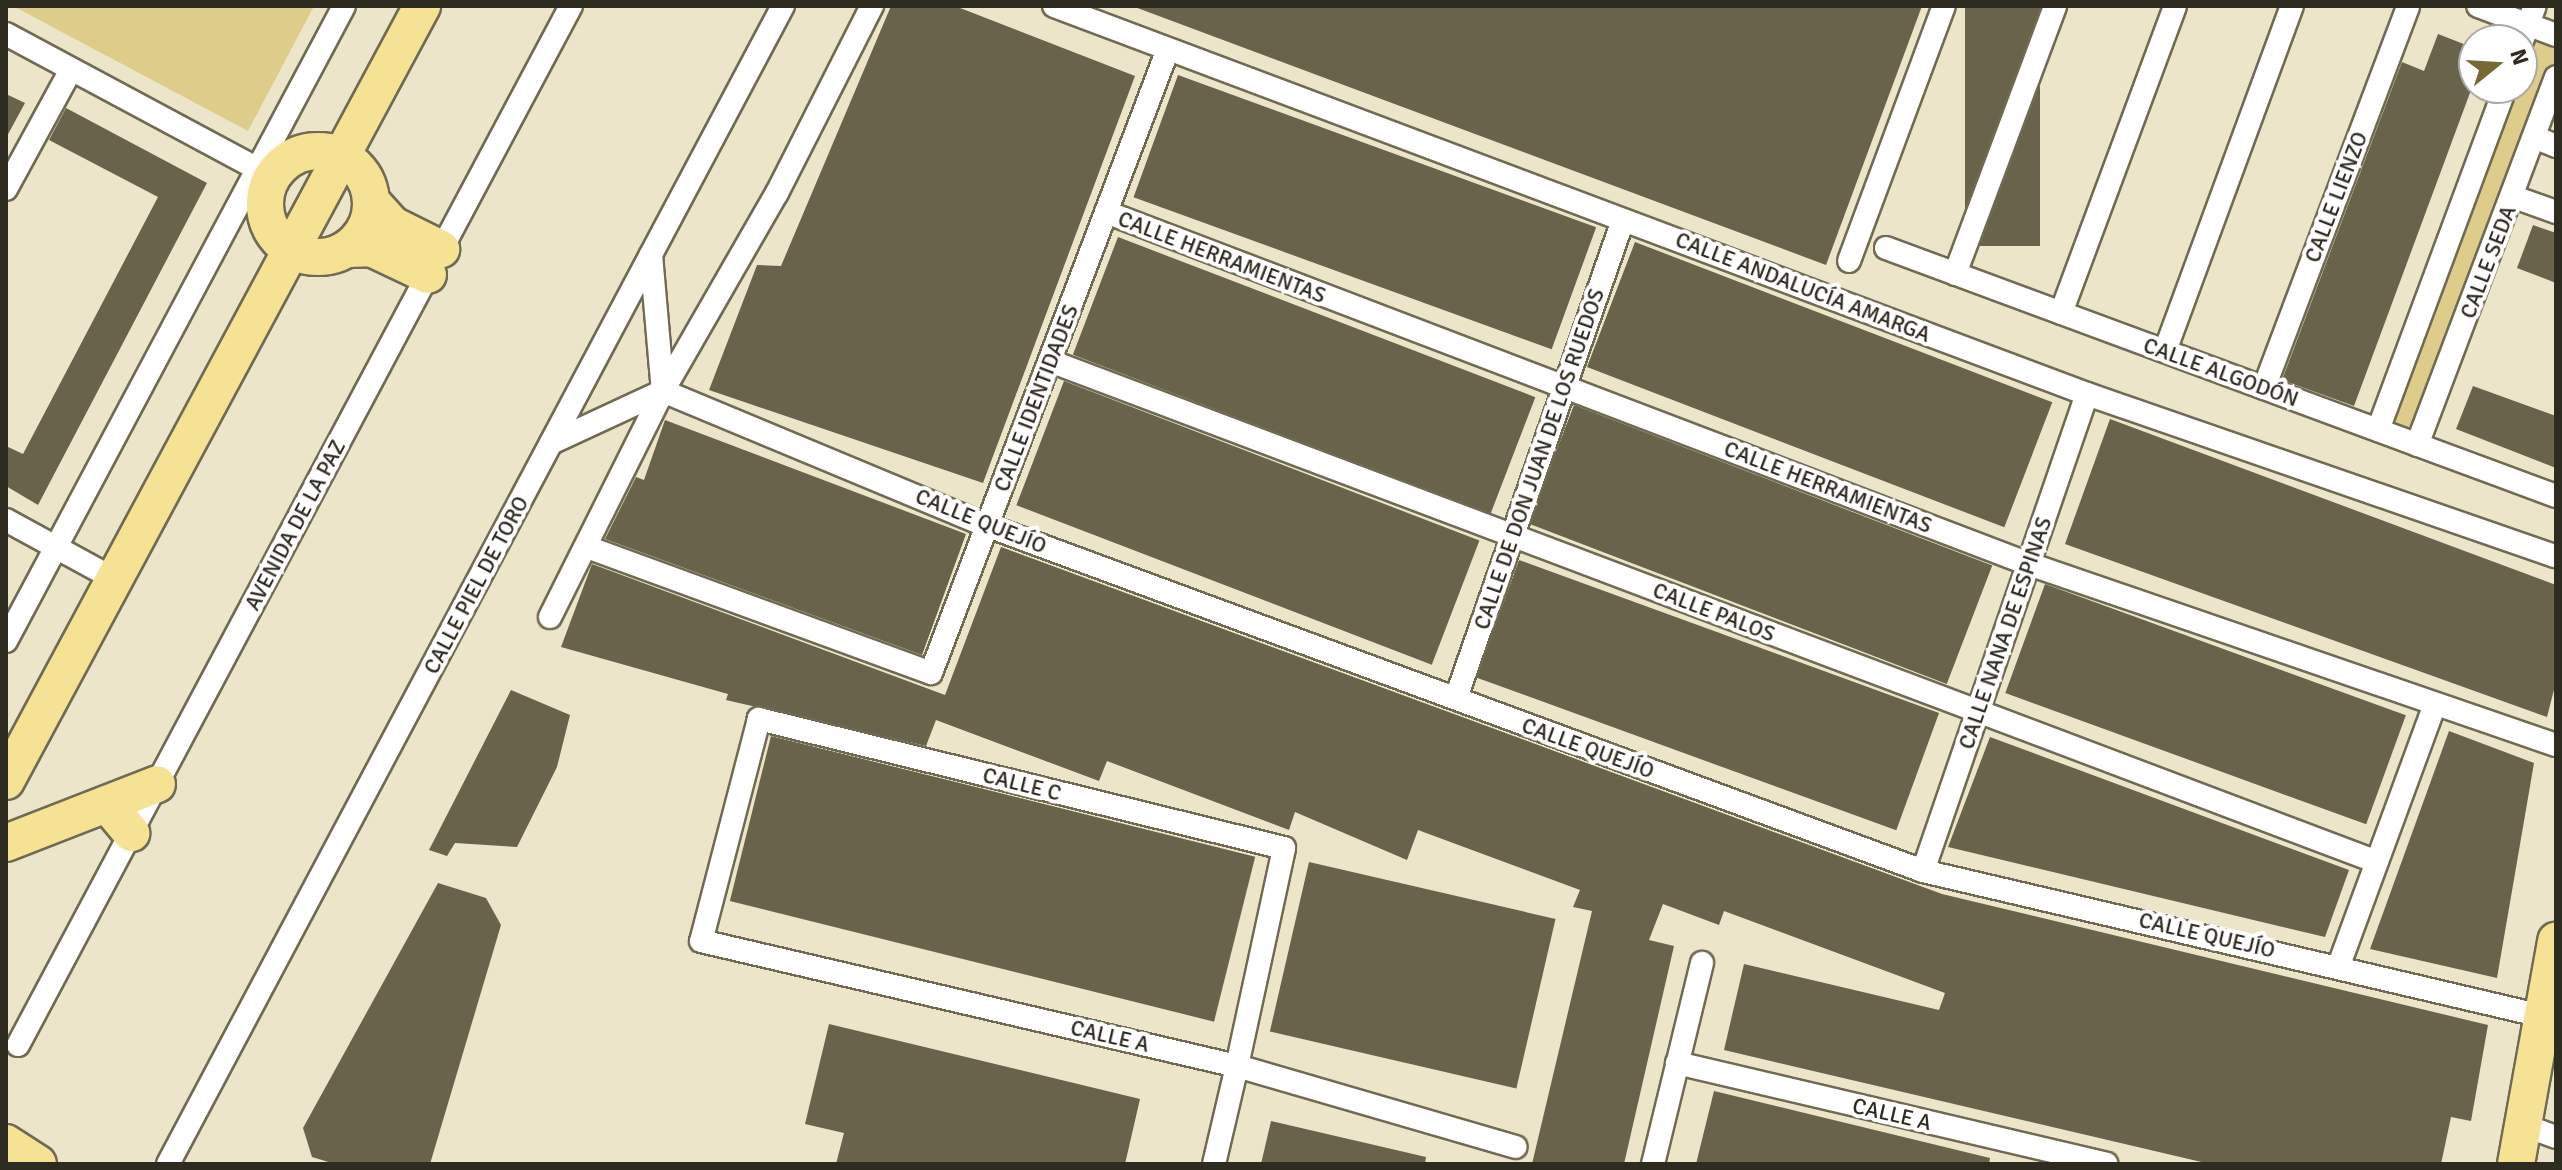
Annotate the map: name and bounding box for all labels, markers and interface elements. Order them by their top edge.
north arrow [2458,24,2538,104]
text: N [2504,46,2535,69]
street label: CALLE LIENZO [2299,128,2373,266]
street label: CALLE SEDA [2454,202,2522,322]
street label: CALLE HERRAMIENTAS [1114,205,1330,309]
street label: CALLE ANDALUCÍA AMARGA [1672,226,1934,348]
street label: CALLE DE DON JUAN DE LOS RUEDOS [1468,285,1610,633]
street label: CALLE IDENTIDADES [988,301,1084,495]
street label: CALLE ALGODÓN [2140,332,2302,412]
street label: AVENIDA DE LA PAZ [239,435,351,615]
street label: CALLE HERRAMIENTAS [1720,435,1936,539]
street label: CALLE QUEJÍO [912,483,1050,559]
street label: CALLE PIEL DE TORO [418,492,534,678]
street label: CALLE NANA DE ESPINAS [1953,513,2057,753]
street label: CALLE PALOS [1649,577,1779,647]
street label: CALLE QUEJÍO [1518,712,1658,784]
street label: CALLE C [980,762,1064,806]
street label: CALLE QUEJÍO [2136,907,2278,963]
street label: CALLE A [1068,1014,1152,1058]
street label: CALLE A [1850,1092,1934,1136]

